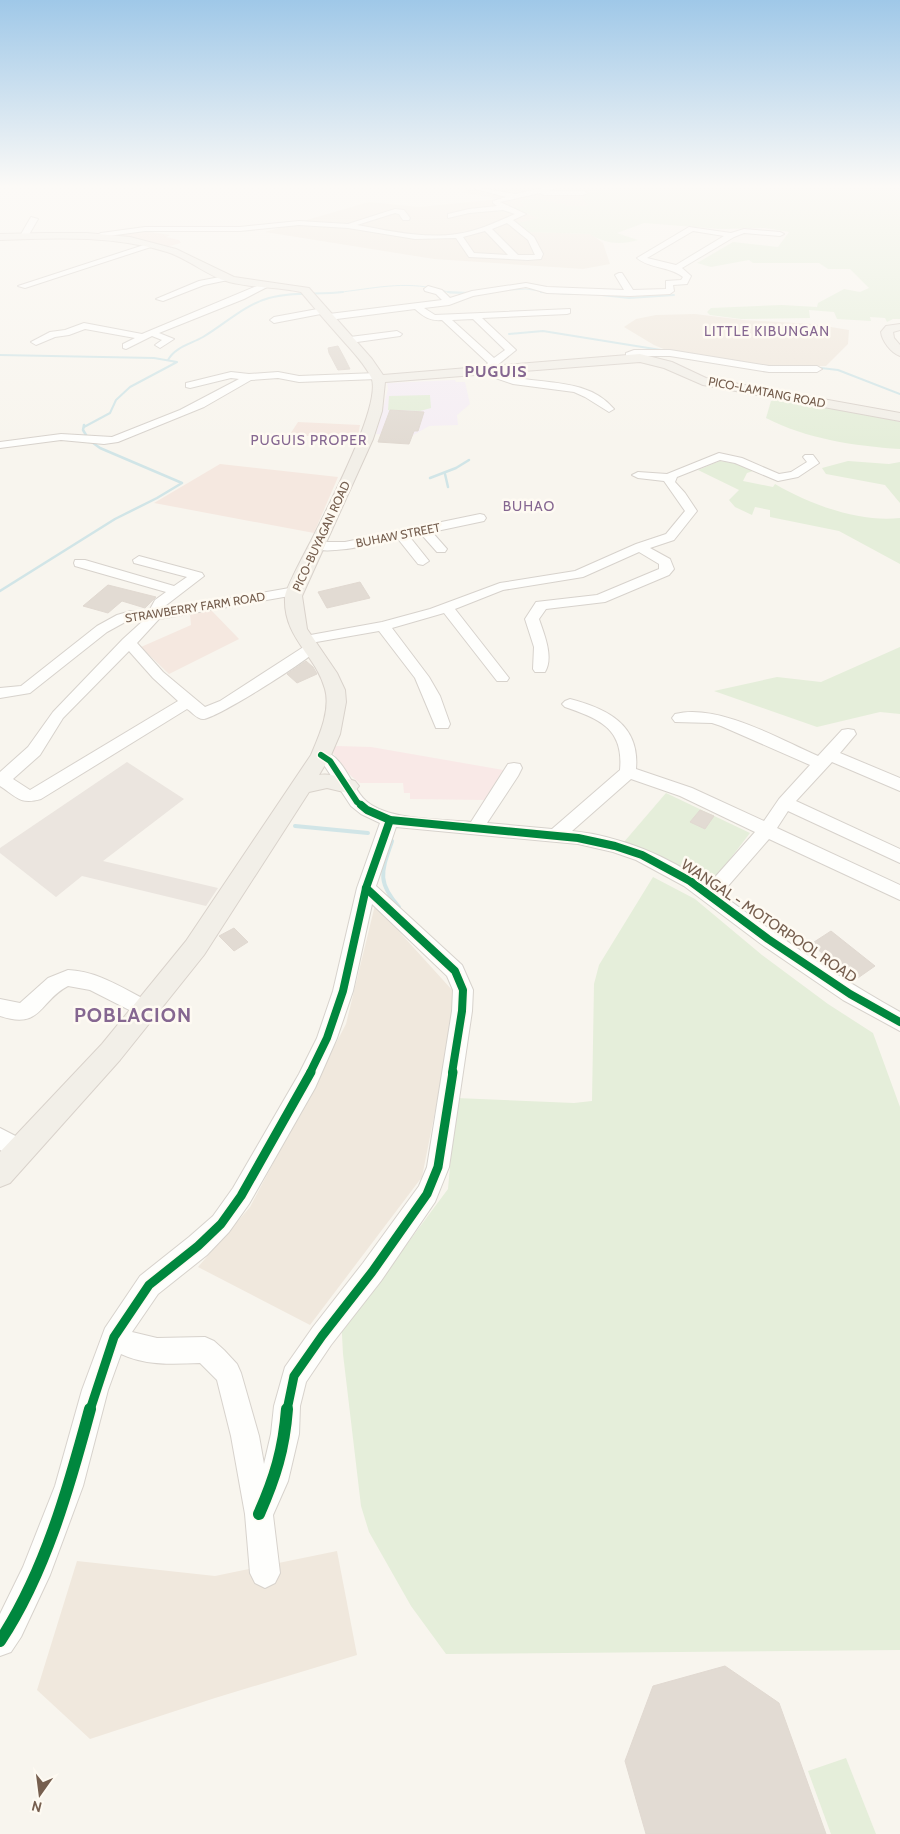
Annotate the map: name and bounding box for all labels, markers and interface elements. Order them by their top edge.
district label: LITTLE KIBUNGAN [704,322,830,340]
district label: PUGUIS [465,362,527,381]
street label: PICO-LAMTANG ROAD [707,373,827,411]
district label: PUGUIS PROPER [250,431,368,449]
street label: PICO-BUYAGAN ROAD [289,478,353,593]
district label: BUHAO [503,497,555,515]
street label: BUHAW STREET [355,519,442,551]
street label: STRAWBERRY FARM ROAD [124,588,266,625]
street label: WANGAL - MOTORPOOL ROAD [678,855,860,987]
district label: POBLACION [74,1003,192,1027]
north arrow [15,1769,65,1819]
text: N [30,1797,44,1817]

